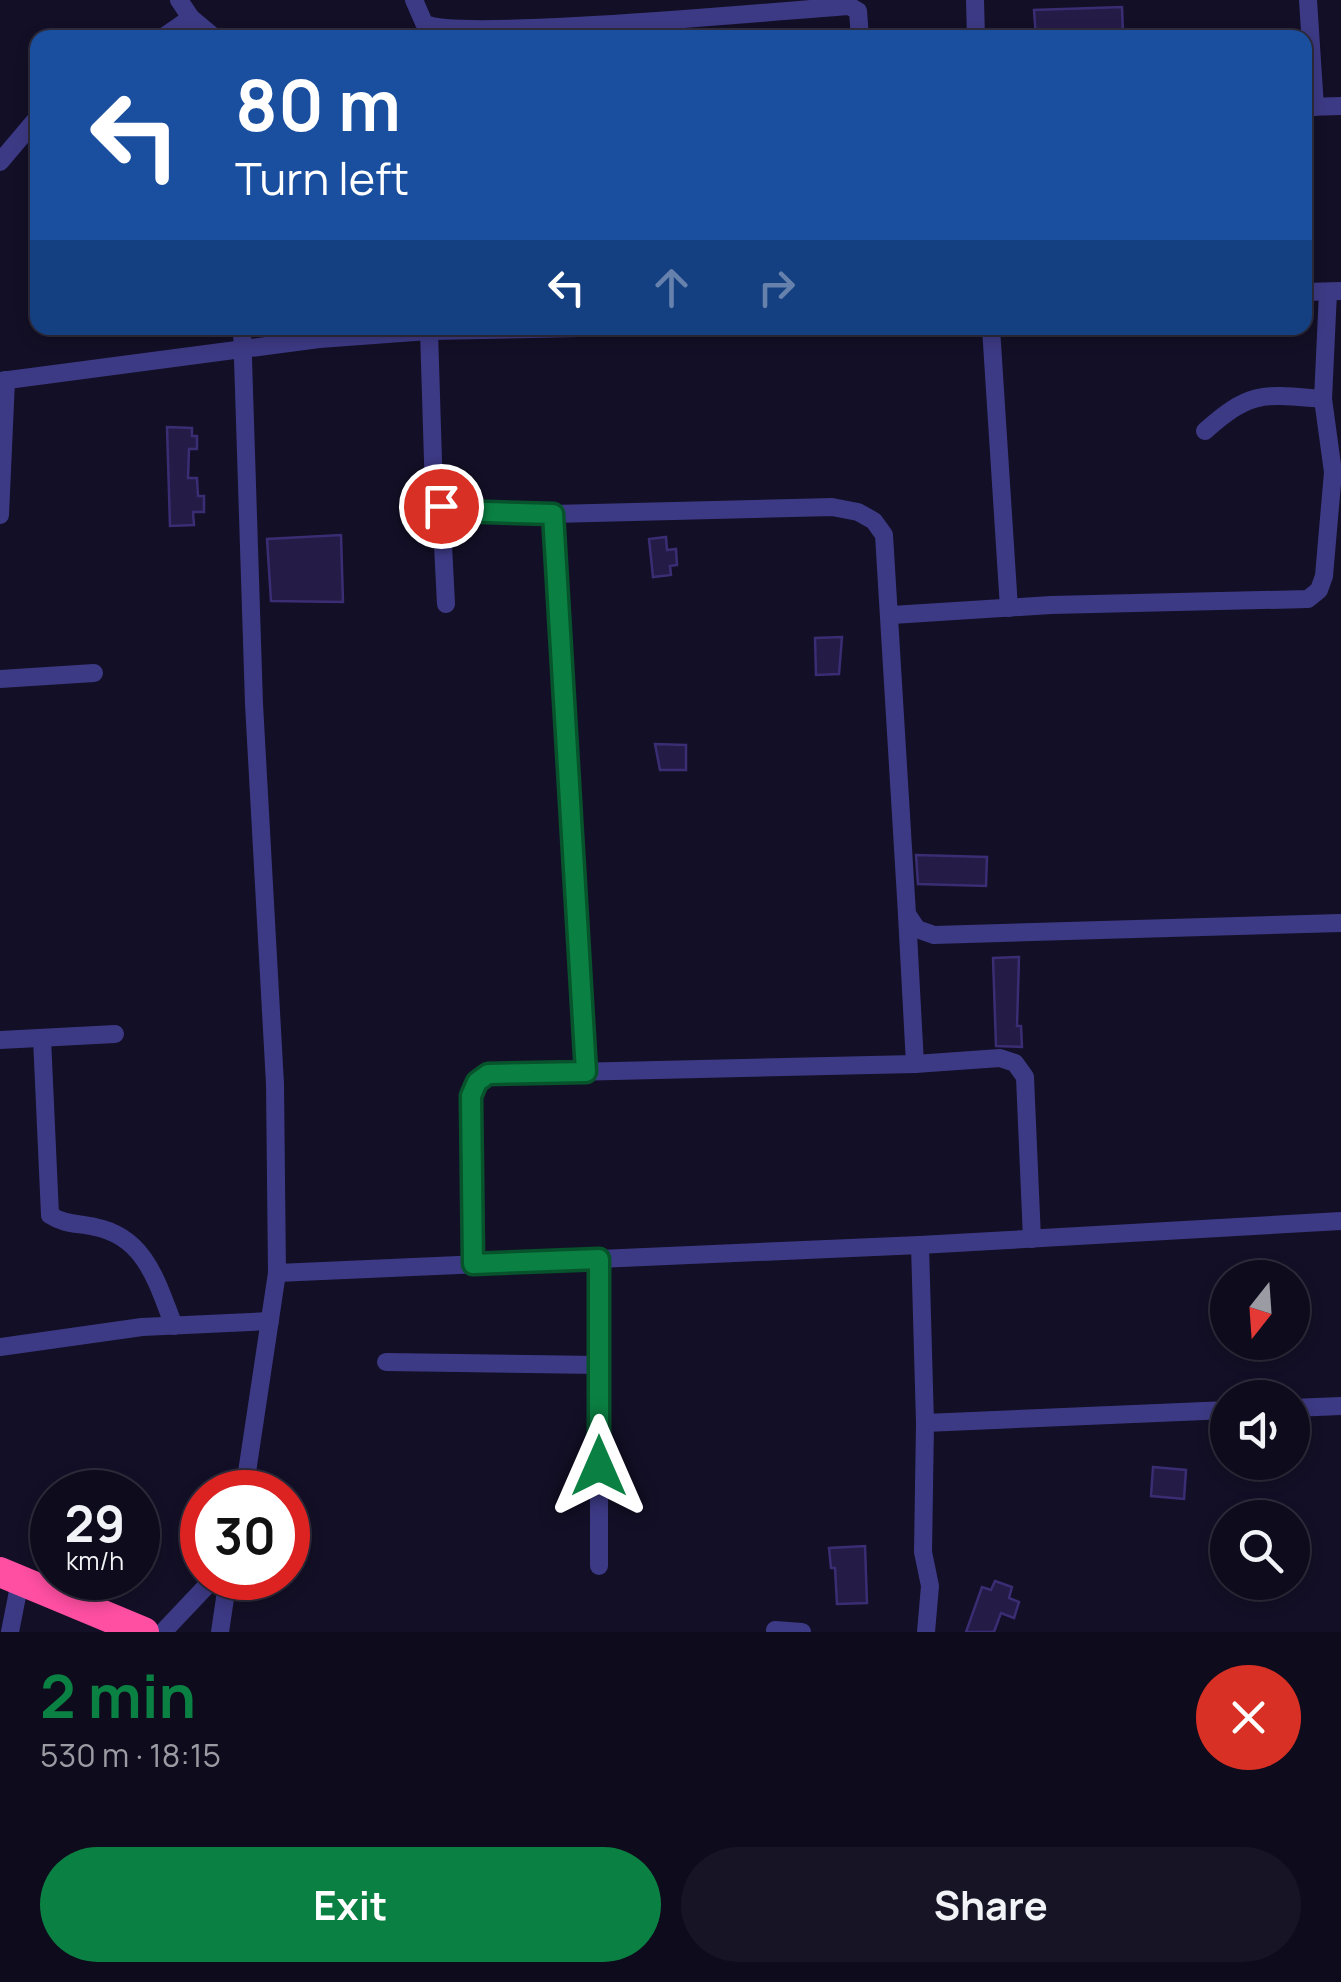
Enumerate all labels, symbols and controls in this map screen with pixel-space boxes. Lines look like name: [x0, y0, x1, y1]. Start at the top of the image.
text: 80 m: [235, 56, 401, 152]
icon: left: [70, 70, 200, 200]
text: Turn left: [235, 147, 409, 209]
icon: left: [539, 260, 594, 315]
icon: ahead: [644, 260, 699, 315]
icon: right: [749, 260, 804, 315]
pin: [399, 464, 484, 549]
icon: arrive: [414, 479, 469, 534]
north arrow: [1210, 1260, 1310, 1360]
map controls: [1210, 1260, 1310, 1600]
button: sound: [1210, 1380, 1310, 1480]
position arrow: [547, 1414, 651, 1518]
speed limit sign: 30: [180, 1470, 310, 1600]
text: 29: [65, 1489, 125, 1557]
button: search: [1210, 1500, 1310, 1600]
text: km/h: [66, 1543, 124, 1578]
text: 2 min: [40, 1654, 196, 1736]
button: close: [1196, 1665, 1301, 1770]
text: 530 m · 18:15: [40, 1733, 221, 1777]
button: Exit: [40, 1847, 661, 1962]
button: Share: [681, 1847, 1301, 1962]

